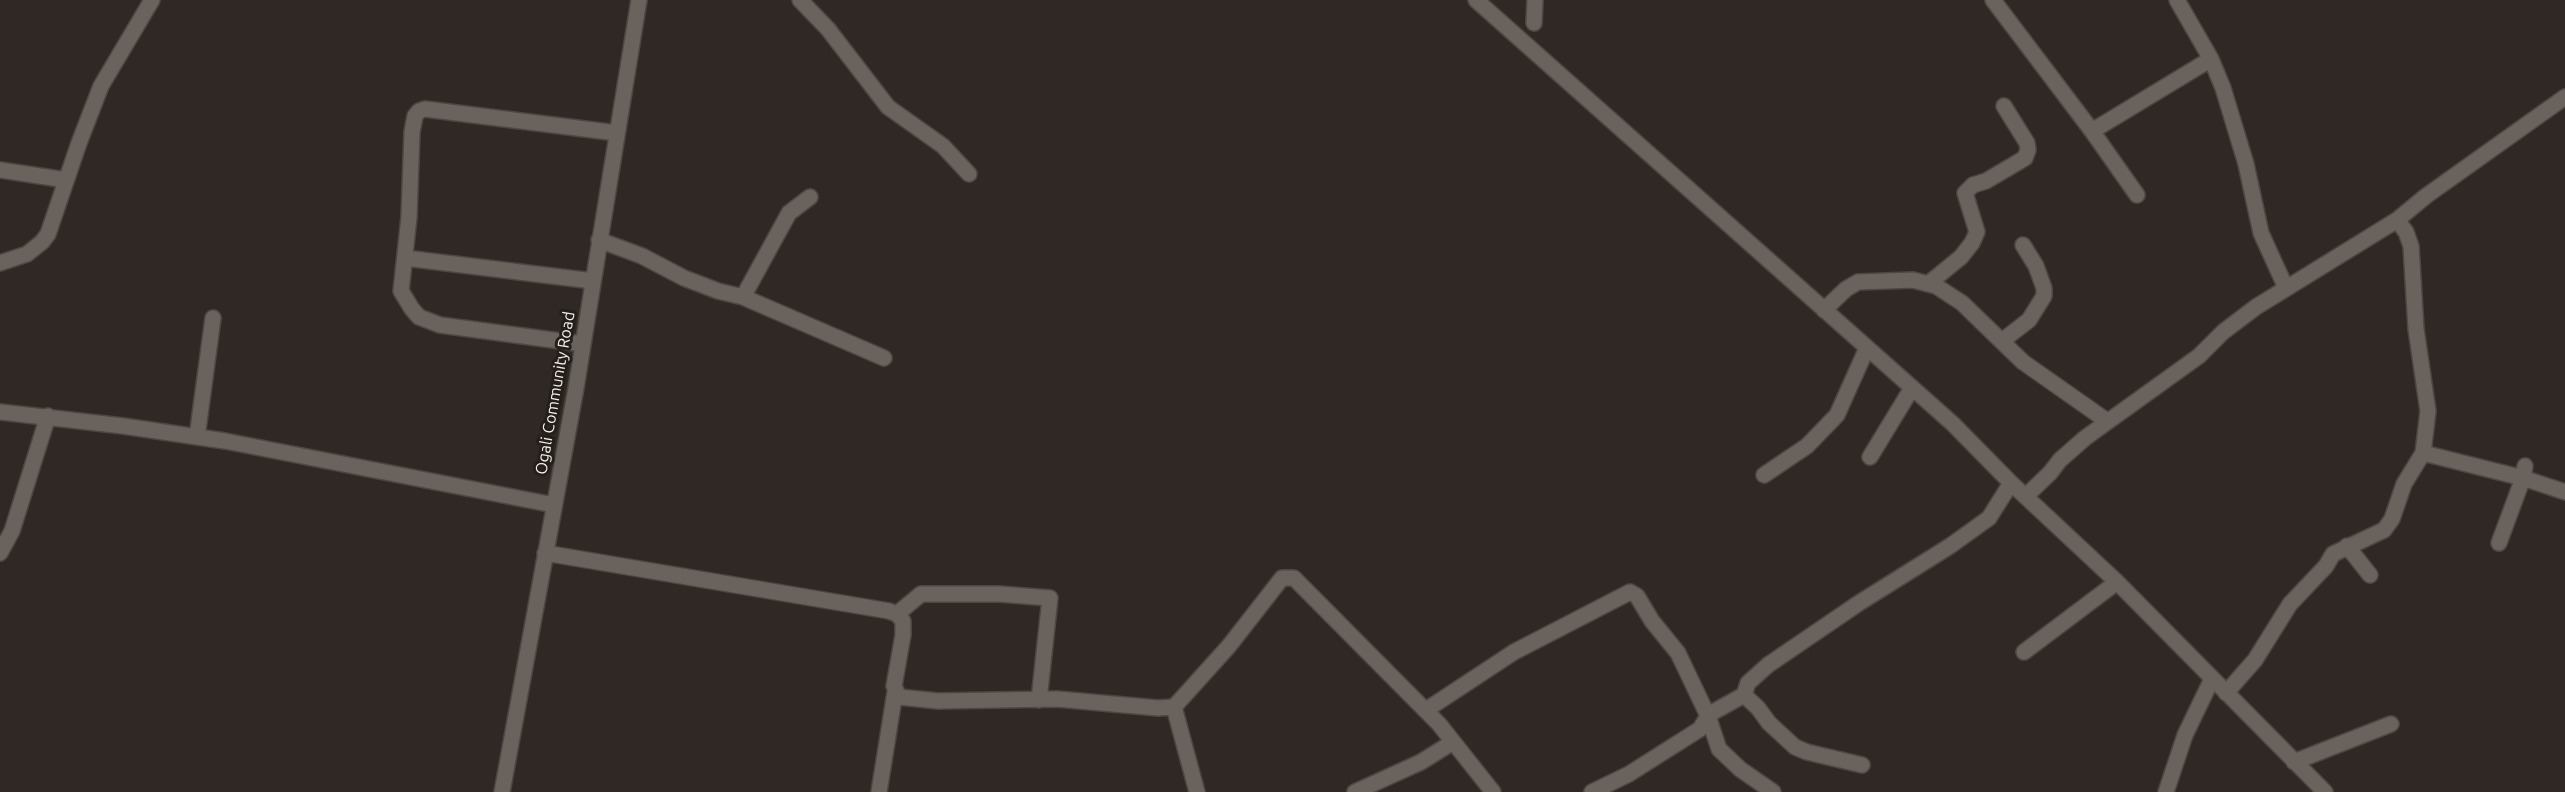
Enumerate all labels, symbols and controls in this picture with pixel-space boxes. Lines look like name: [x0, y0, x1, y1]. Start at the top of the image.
street label: Ogali Community Road: [531, 310, 579, 476]

